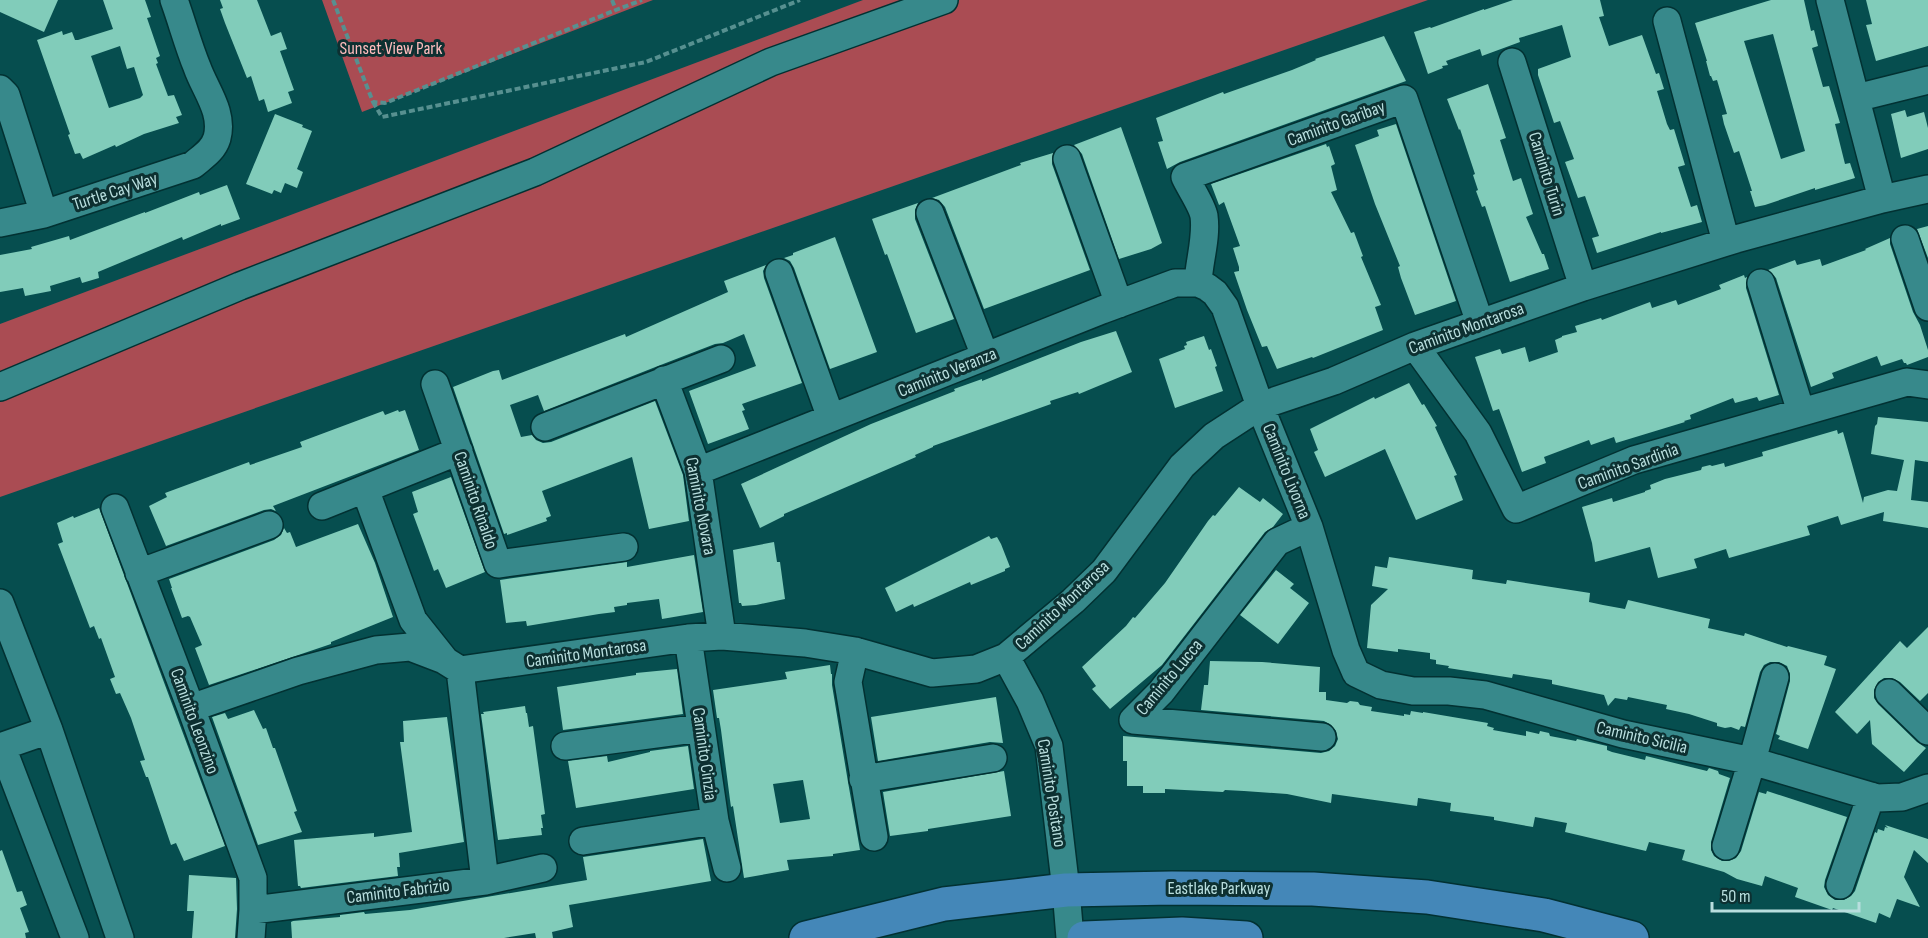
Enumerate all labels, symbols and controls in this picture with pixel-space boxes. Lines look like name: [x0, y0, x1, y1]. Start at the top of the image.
park label: Sunset View Park: [340, 38, 443, 59]
street label: Caminito Garibay: [1284, 96, 1388, 151]
street label: Caminito Turin: [1524, 130, 1569, 219]
street label: Turtle Cay Way: [70, 168, 160, 215]
street label: Caminito Montarosa: [1406, 298, 1527, 359]
street label: Caminito Veranza: [895, 343, 1000, 402]
street label: Caminito Livorna: [1258, 420, 1315, 522]
street label: Caminito Sardinia: [1575, 439, 1681, 494]
street label: Caminito Rinaldo: [449, 449, 502, 552]
street label: Caminito Novara: [681, 456, 720, 557]
street label: Caminito Montarosa: [1011, 556, 1114, 654]
street label: Caminito Montarosa: [525, 635, 647, 672]
street label: Caminito Lucca: [1132, 635, 1207, 719]
street label: Caminito Leonzino: [166, 666, 223, 777]
street label: Caminito Cinzia: [688, 706, 721, 802]
street label: Caminito Sicilia: [1594, 717, 1689, 758]
street label: Caminito Positano: [1033, 737, 1070, 849]
street label: Caminito Fabrizio: [345, 875, 451, 908]
scale bar: [1712, 875, 1859, 913]
street label: Eastlake Parkway: [1168, 878, 1271, 899]
text: 50 m: [1721, 886, 1751, 907]

